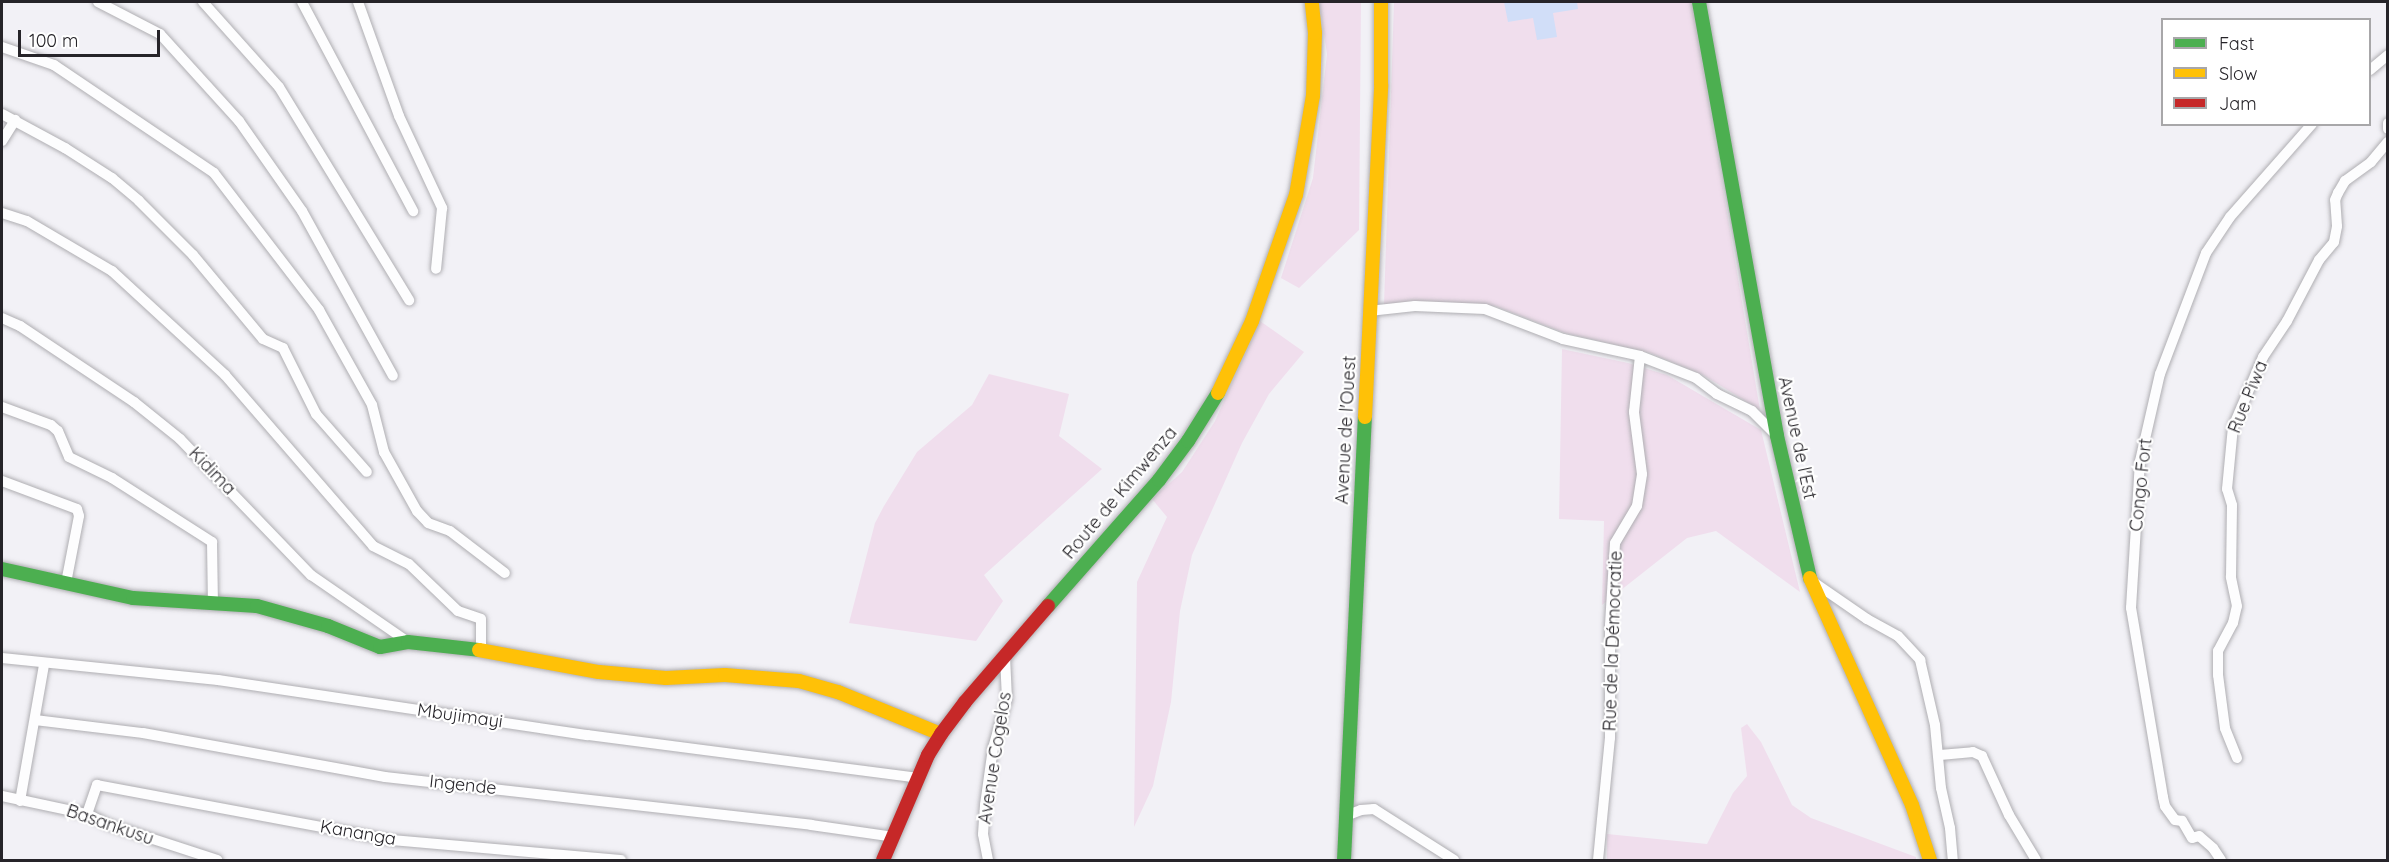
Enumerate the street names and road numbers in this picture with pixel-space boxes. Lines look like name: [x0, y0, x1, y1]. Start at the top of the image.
street label: Avenue de l'Ouest: [1331, 355, 1361, 505]
street label: Rue Piwa: [2224, 358, 2272, 436]
street label: Avenue de l'Est: [1773, 375, 1821, 501]
street label: Route de Kimwenza: [1058, 422, 1182, 564]
street label: Congo Fort: [2125, 437, 2157, 533]
street label: Kidima: [184, 443, 240, 499]
street label: Rue de la Démocratie: [1599, 550, 1627, 732]
street label: Avenue Cogelos: [974, 690, 1016, 826]
street label: Mbujimayi: [416, 699, 504, 733]
street label: Ingende: [428, 771, 498, 799]
street label: Basankusu: [63, 800, 157, 850]
street label: Kananga: [318, 816, 398, 850]

